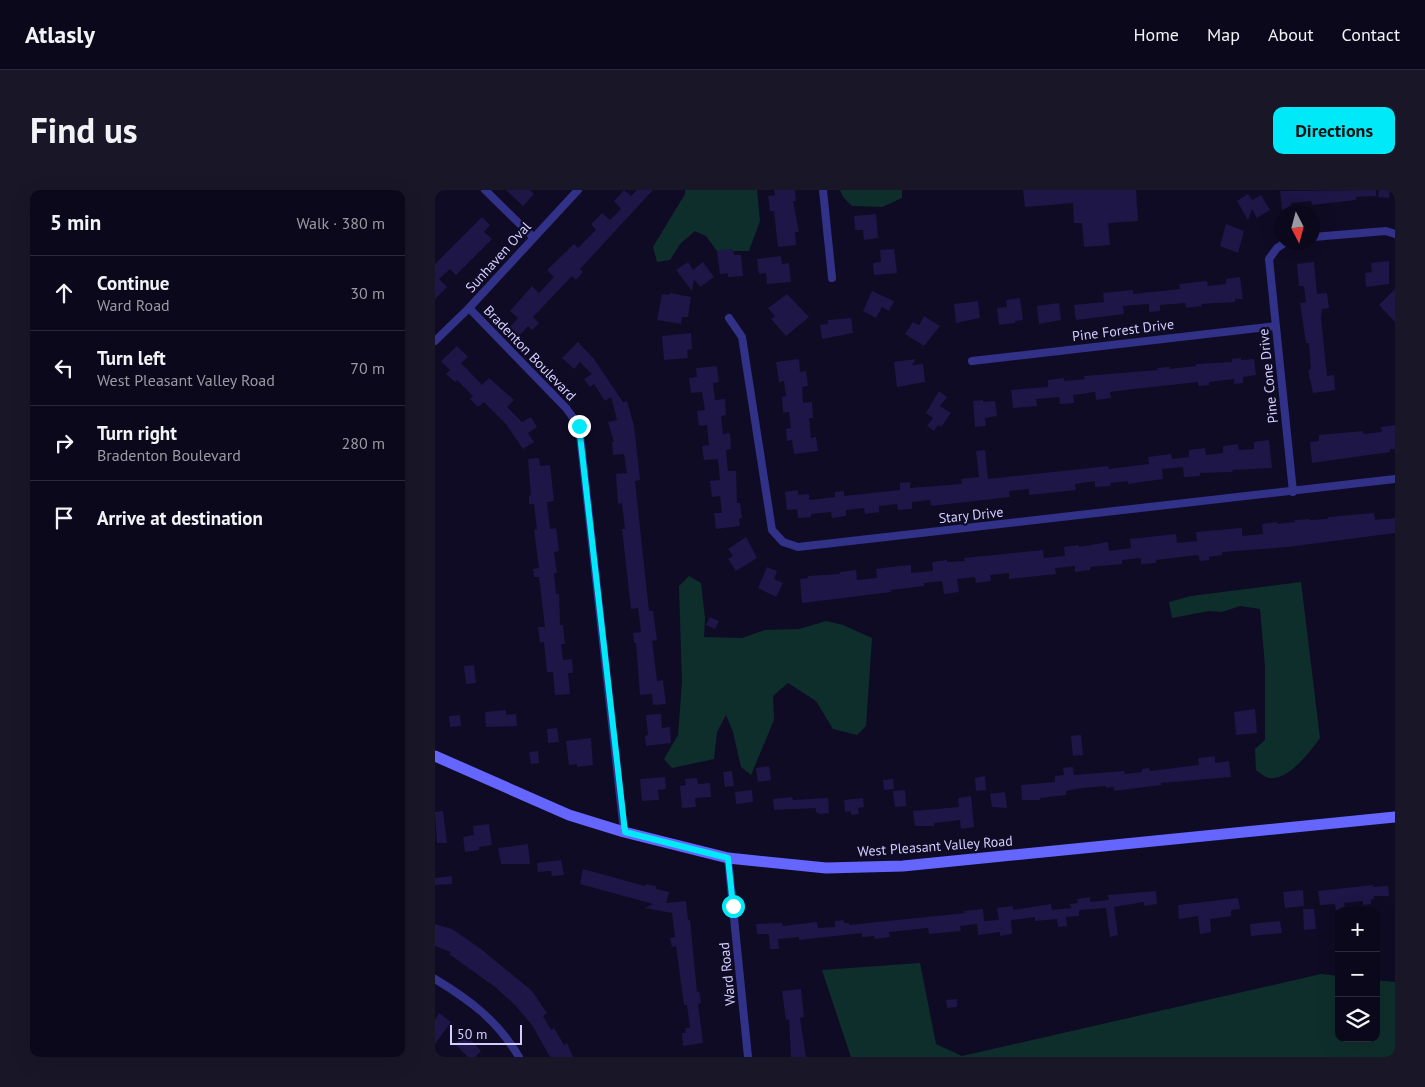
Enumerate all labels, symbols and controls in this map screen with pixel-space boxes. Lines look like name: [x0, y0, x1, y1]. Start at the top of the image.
text: Atlasly: [25, 19, 95, 50]
text: Home: [1133, 23, 1179, 46]
text: Map: [1207, 23, 1240, 46]
text: About: [1268, 23, 1314, 46]
text: Contact: [1342, 23, 1400, 46]
text: Find us: [30, 107, 138, 153]
button: Directions: [1273, 107, 1395, 154]
north arrow: [1275, 205, 1320, 250]
text: 5 min: [50, 209, 101, 236]
text: Walk · 380 m: [296, 213, 385, 233]
street label: Sunhaven Oval: [461, 218, 535, 296]
text: Continue: [97, 271, 169, 295]
icon: ahead: [50, 279, 78, 307]
text: 30 m: [350, 283, 385, 303]
text: Ward Road: [97, 295, 170, 315]
street label: Bradenton Boulevard: [480, 302, 580, 404]
street label: Pine Forest Drive: [1071, 315, 1175, 345]
street label: Pine Cone Drive: [1254, 328, 1282, 424]
text: Turn left: [97, 346, 166, 370]
icon: left: [50, 354, 78, 382]
text: 70 m: [350, 358, 385, 378]
text: West Pleasant Valley Road: [97, 370, 275, 390]
route end: [568, 415, 591, 438]
text: Turn right: [97, 421, 177, 445]
icon: right: [50, 429, 78, 457]
text: 280 m: [342, 433, 385, 453]
text: Bradenton Boulevard: [97, 445, 241, 465]
street label: Stary Drive: [938, 503, 1004, 527]
icon: arrive: [50, 504, 78, 532]
text: Arrive at destination: [97, 506, 263, 530]
street label: West Pleasant Valley Road: [857, 832, 1013, 860]
route start: [722, 895, 745, 918]
map controls: [1335, 907, 1380, 1042]
button: +: [1335, 907, 1380, 952]
street label: Ward Road: [715, 941, 739, 1007]
button: −: [1335, 952, 1380, 997]
button: layers: [1335, 997, 1380, 1042]
scale bar: [450, 1022, 523, 1045]
text: 50 m: [457, 1025, 487, 1043]

